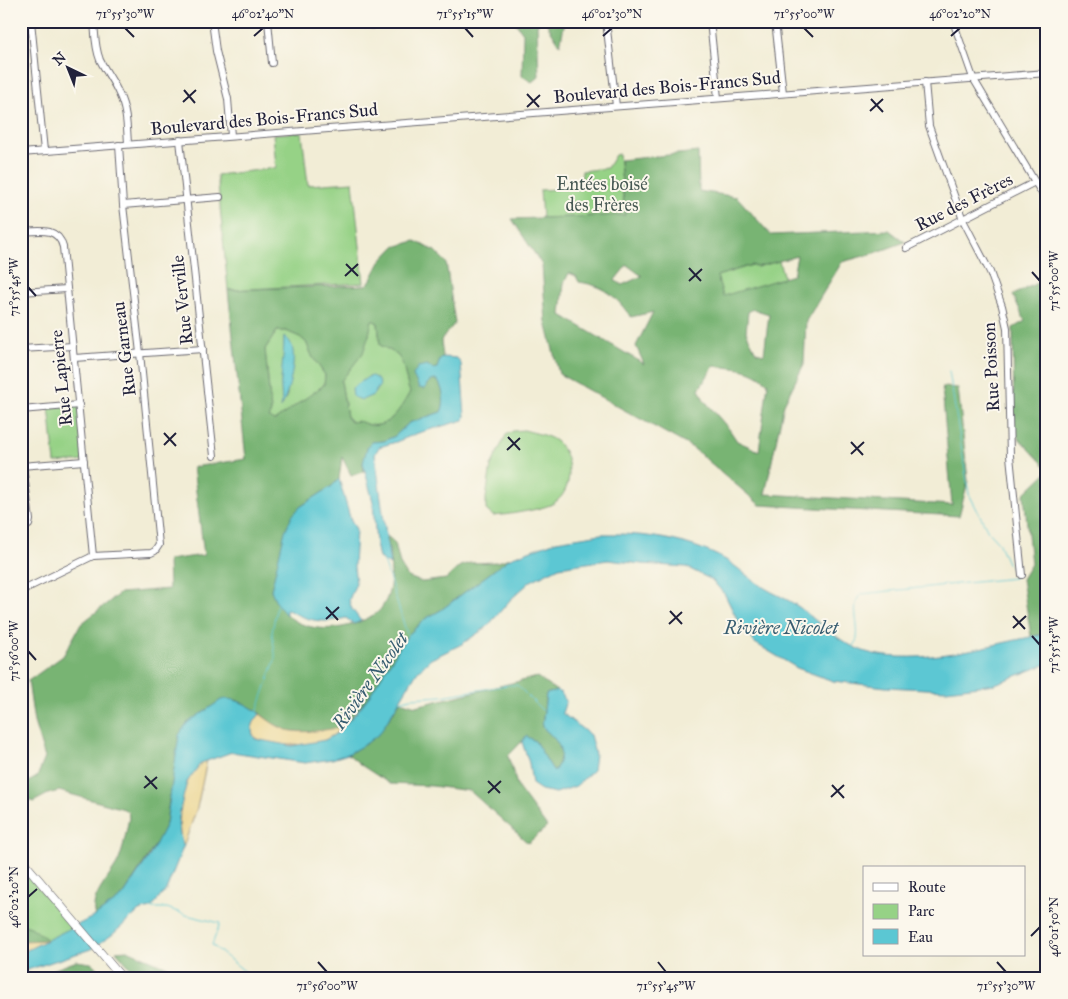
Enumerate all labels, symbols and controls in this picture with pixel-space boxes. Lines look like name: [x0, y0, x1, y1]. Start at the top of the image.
text: 71°55'30"W: [96, 7, 155, 21]
text: 46°02'40"N: [232, 7, 294, 21]
text: 71°55'15"W: [437, 7, 494, 21]
text: 46°02'30"N: [582, 7, 642, 21]
text: 71°55'00"W: [774, 7, 835, 21]
text: 46°02'20"N: [929, 7, 991, 21]
north arrow: [42, 42, 92, 92]
text: N: [49, 49, 70, 69]
street label: Boulevard des Bois-Francs Sud: [552, 66, 782, 108]
street label: Boulevard des Bois-Francs Sud: [149, 98, 379, 140]
street label: Rue des Frères: [912, 168, 1016, 236]
park label: Entées boisé des Frères: [556, 173, 648, 216]
text: 71°55'00"W: [1047, 250, 1061, 311]
street label: Rue Verville: [166, 254, 198, 346]
text: 71°55'45"W: [7, 257, 21, 316]
street label: Rue Garneau: [107, 300, 141, 398]
street label: Rue Poisson: [978, 321, 1004, 412]
street label: Rue Lapierre: [45, 329, 77, 427]
water label: Rivière Nicolet: [723, 616, 839, 639]
text: 71°55'15"W: [1047, 616, 1061, 673]
text: 71°56'00"W: [7, 620, 21, 682]
water label: Rivière Nicolet: [327, 627, 414, 735]
text: 46°02'20"N: [7, 866, 21, 928]
legend: [863, 866, 1026, 956]
text: Route: [908, 878, 946, 896]
text: 46°01'50"N: [1047, 897, 1061, 957]
text: Parc: [908, 902, 935, 920]
text: Eau: [908, 928, 933, 946]
text: 71°56'00"W: [296, 979, 358, 993]
text: 71°55'45"W: [637, 979, 696, 993]
text: 71°55'30"W: [977, 979, 1036, 993]

